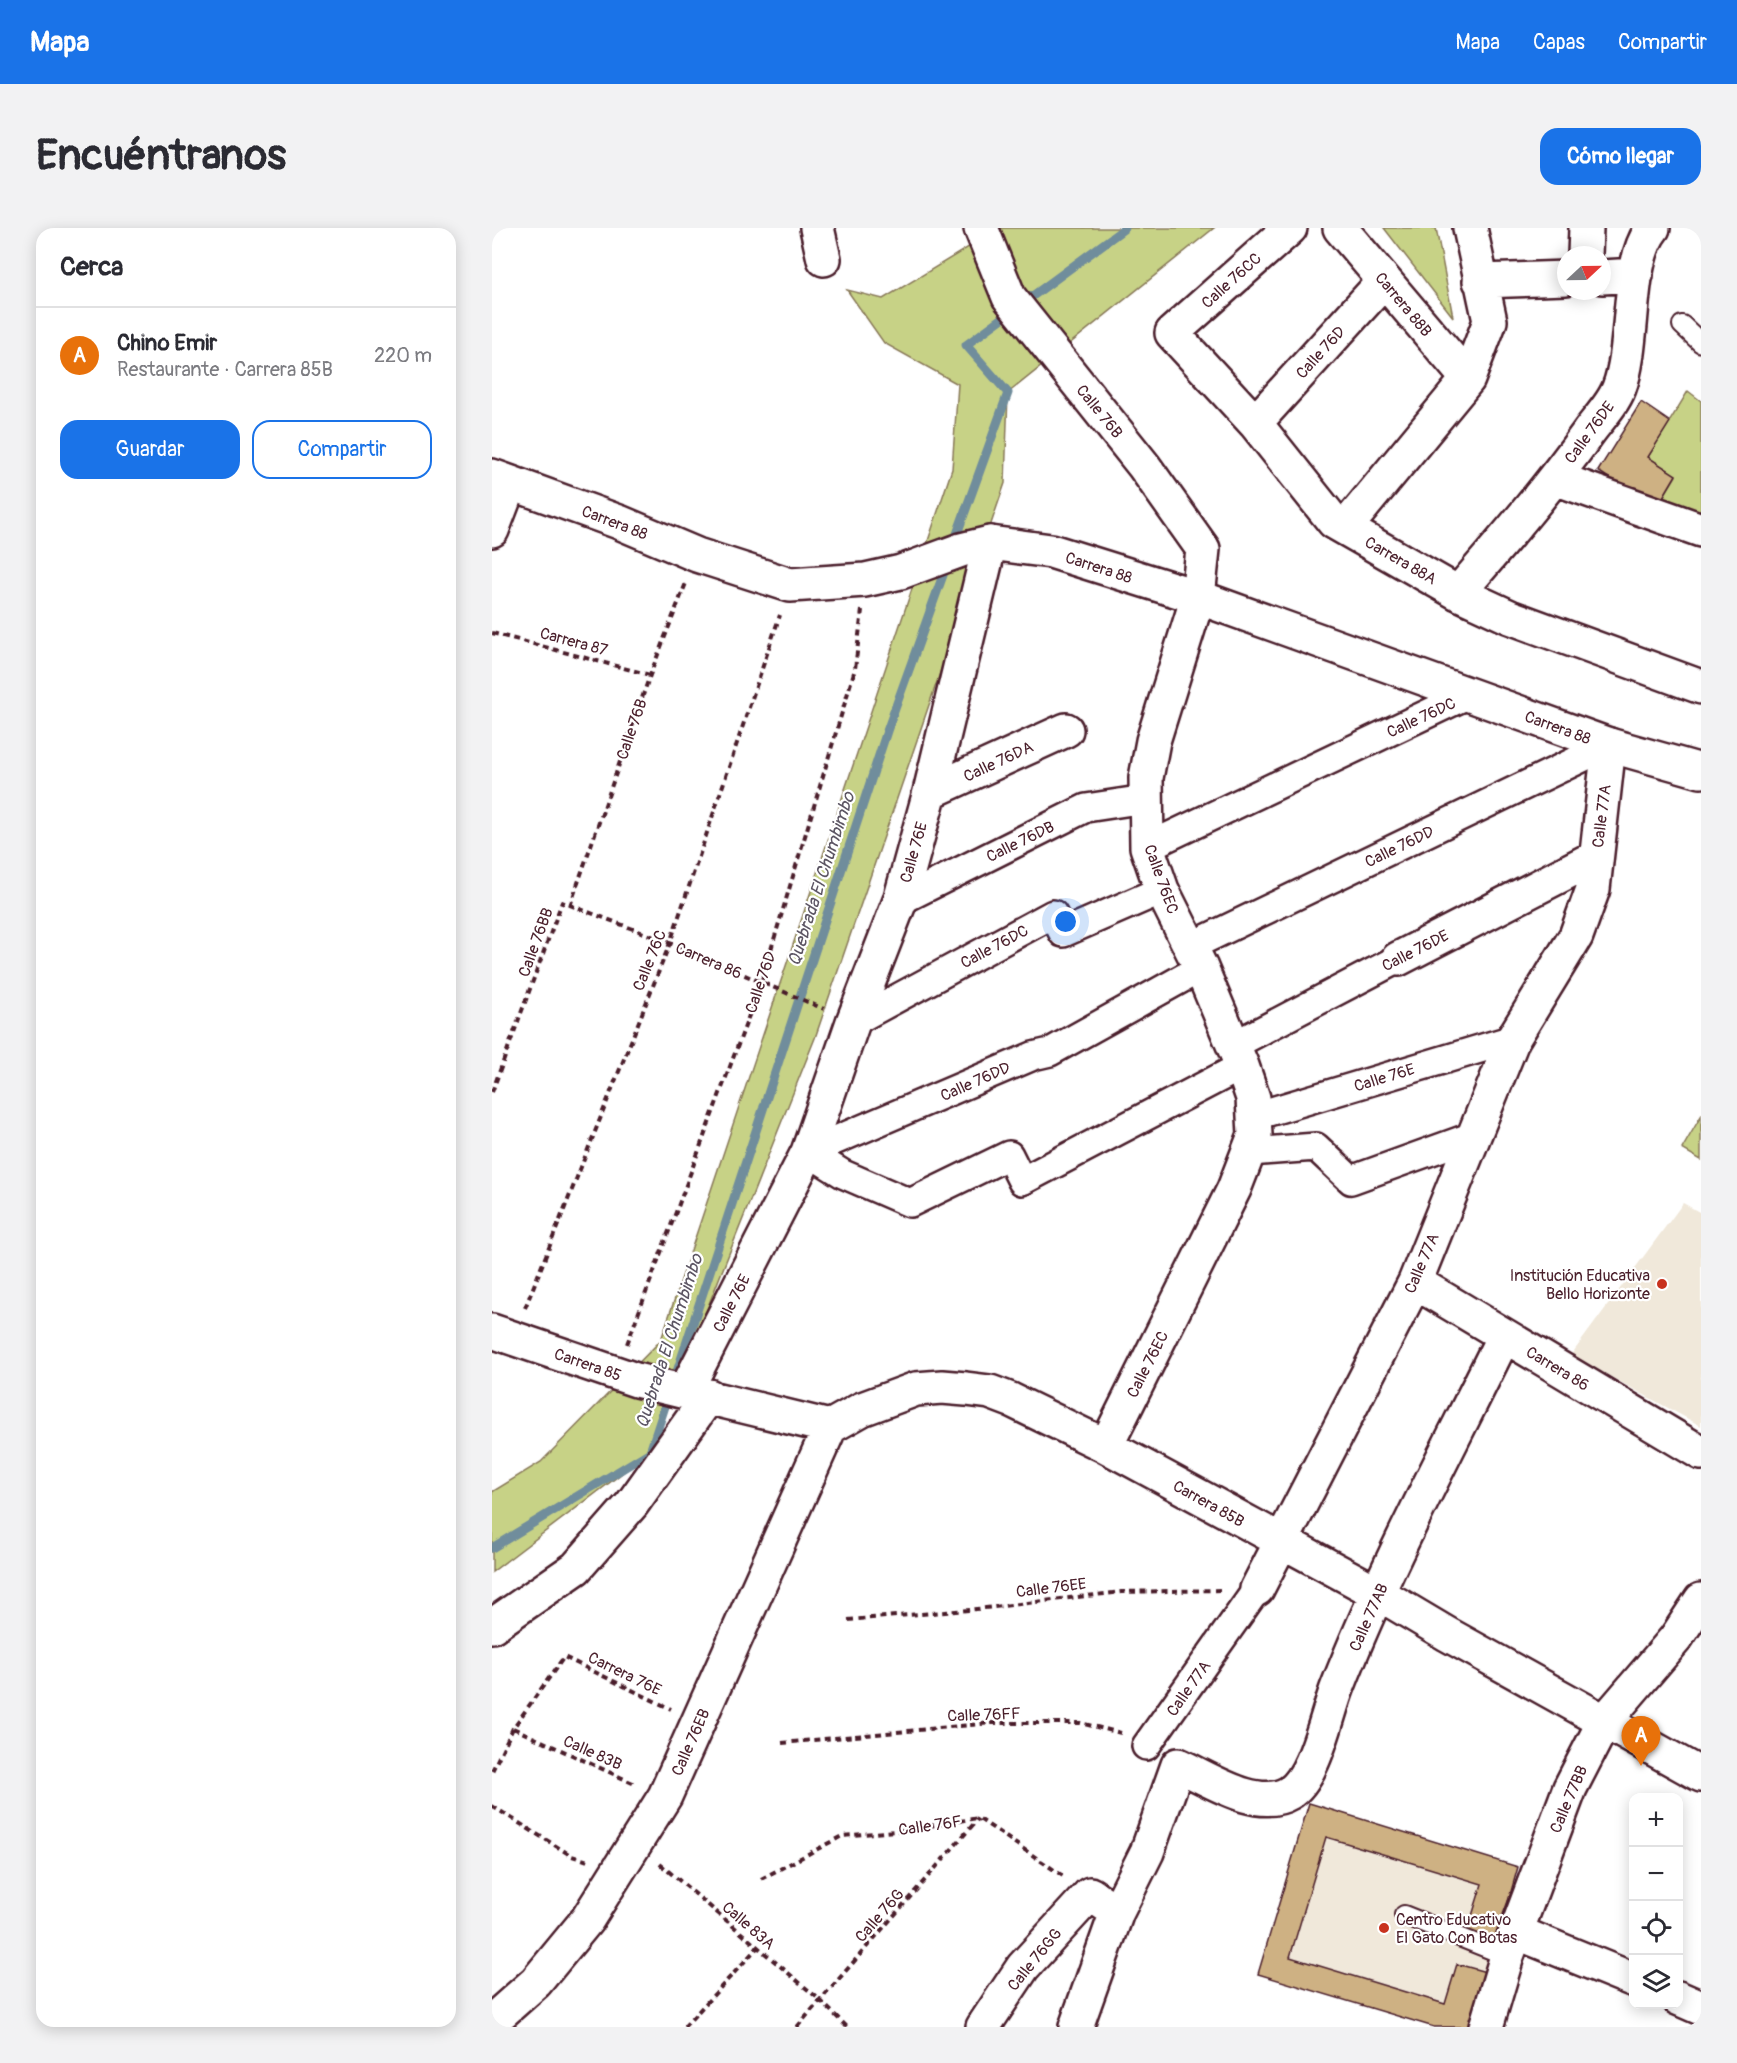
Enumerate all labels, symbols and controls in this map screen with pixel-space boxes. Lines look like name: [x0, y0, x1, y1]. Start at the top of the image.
text: Mapa: [30, 25, 89, 60]
text: Mapa: [1456, 29, 1500, 56]
text: Capas: [1533, 29, 1585, 56]
text: Compartir: [1618, 29, 1707, 56]
button: Cómo llegar: [1540, 128, 1701, 185]
text: Encuéntranos: [36, 130, 286, 182]
north arrow: [1557, 246, 1611, 300]
street label: Calle 76CC: [1198, 249, 1266, 313]
text: Cerca: [60, 251, 123, 283]
street label: Carrera 88B: [1370, 268, 1436, 341]
street label: Calle 76D: [1292, 322, 1350, 383]
text: Chino Emir: [117, 329, 217, 357]
text: A: [73, 343, 86, 368]
text: 220 m: [374, 343, 432, 368]
text: Restaurante · Carrera 85B: [117, 357, 333, 382]
street label: Calle 76B: [1072, 381, 1127, 442]
street label: Calle 76DE: [1560, 397, 1619, 468]
button: Guardar: [60, 420, 240, 479]
button: Compartir: [252, 420, 432, 479]
street label: Carrera 88: [579, 501, 650, 545]
street label: Carrera 88A: [1361, 532, 1440, 589]
street label: Carrera 88: [1063, 548, 1135, 588]
street label: Carrera 87: [538, 623, 610, 661]
street label: Calle 76DC: [1384, 693, 1459, 743]
street label: Calle 76B: [612, 696, 652, 762]
street label: Carrera 88: [1522, 707, 1594, 749]
street label: Calle 76DA: [960, 737, 1036, 787]
street label: Calle 77A: [1588, 783, 1616, 849]
water label: Quebrada El Chumbimbo: [783, 788, 861, 969]
street label: Calle 76DB: [983, 817, 1058, 867]
street label: Calle 76E: [896, 820, 932, 885]
street label: Calle 76DD: [1362, 822, 1437, 872]
street label: Calle 76EC: [1139, 842, 1183, 917]
street label: Calle 76BB: [514, 905, 558, 980]
your location: [1051, 907, 1080, 936]
street label: Calle 76DC: [957, 921, 1032, 973]
street label: Calle 76DE: [1379, 926, 1452, 976]
street label: Calle 76C: [629, 927, 671, 994]
street label: Carrera 86: [672, 938, 745, 984]
street label: Calle 76D: [741, 949, 781, 1016]
street label: Calle 76DD: [937, 1058, 1013, 1106]
street label: Calle 76E: [1352, 1059, 1417, 1097]
street label: Calle 77A: [1400, 1230, 1444, 1297]
water label: Quebrada El Chumbimbo: [631, 1250, 709, 1431]
place label: Institución Educativa Bello Horizonte: [1510, 1266, 1650, 1304]
street label: Calle 76E: [709, 1271, 755, 1336]
marker: Institución Educativa Bello Horizonte: [1655, 1277, 1669, 1291]
street label: Calle 76EC: [1123, 1328, 1173, 1401]
street label: Carrera 86: [1522, 1342, 1593, 1396]
street label: Carrera 85: [551, 1344, 624, 1386]
street label: Carrera 85B: [1169, 1476, 1248, 1532]
street label: Calle 76EE: [1015, 1574, 1087, 1602]
street label: Calle 77AB: [1345, 1580, 1393, 1654]
street label: Carrera 76E: [585, 1648, 664, 1700]
street label: Calle 77A: [1162, 1657, 1215, 1720]
street label: Calle 76FF: [947, 1704, 1021, 1726]
street label: Calle 76EB: [667, 1706, 715, 1779]
pin: A: [1622, 1716, 1660, 1766]
street label: Calle 83B: [560, 1731, 625, 1775]
street label: Calle 77BB: [1546, 1763, 1592, 1836]
map controls: [1629, 1793, 1683, 2009]
button: +: [1629, 1793, 1683, 1847]
street label: Calle 76F: [897, 1812, 963, 1840]
button: −: [1629, 1847, 1683, 1901]
street label: Calle 76G: [851, 1885, 909, 1947]
street label: Calle 83A: [718, 1897, 779, 1954]
button: locate: [1629, 1901, 1683, 1955]
place label: Centro Educativo El Gato Con Botas: [1396, 1910, 1517, 1948]
marker: Centro Educativo El Gato Con Botas: [1377, 1921, 1391, 1935]
street label: Calle 76GG: [1003, 1924, 1066, 1995]
button: layers: [1629, 1955, 1683, 2009]

